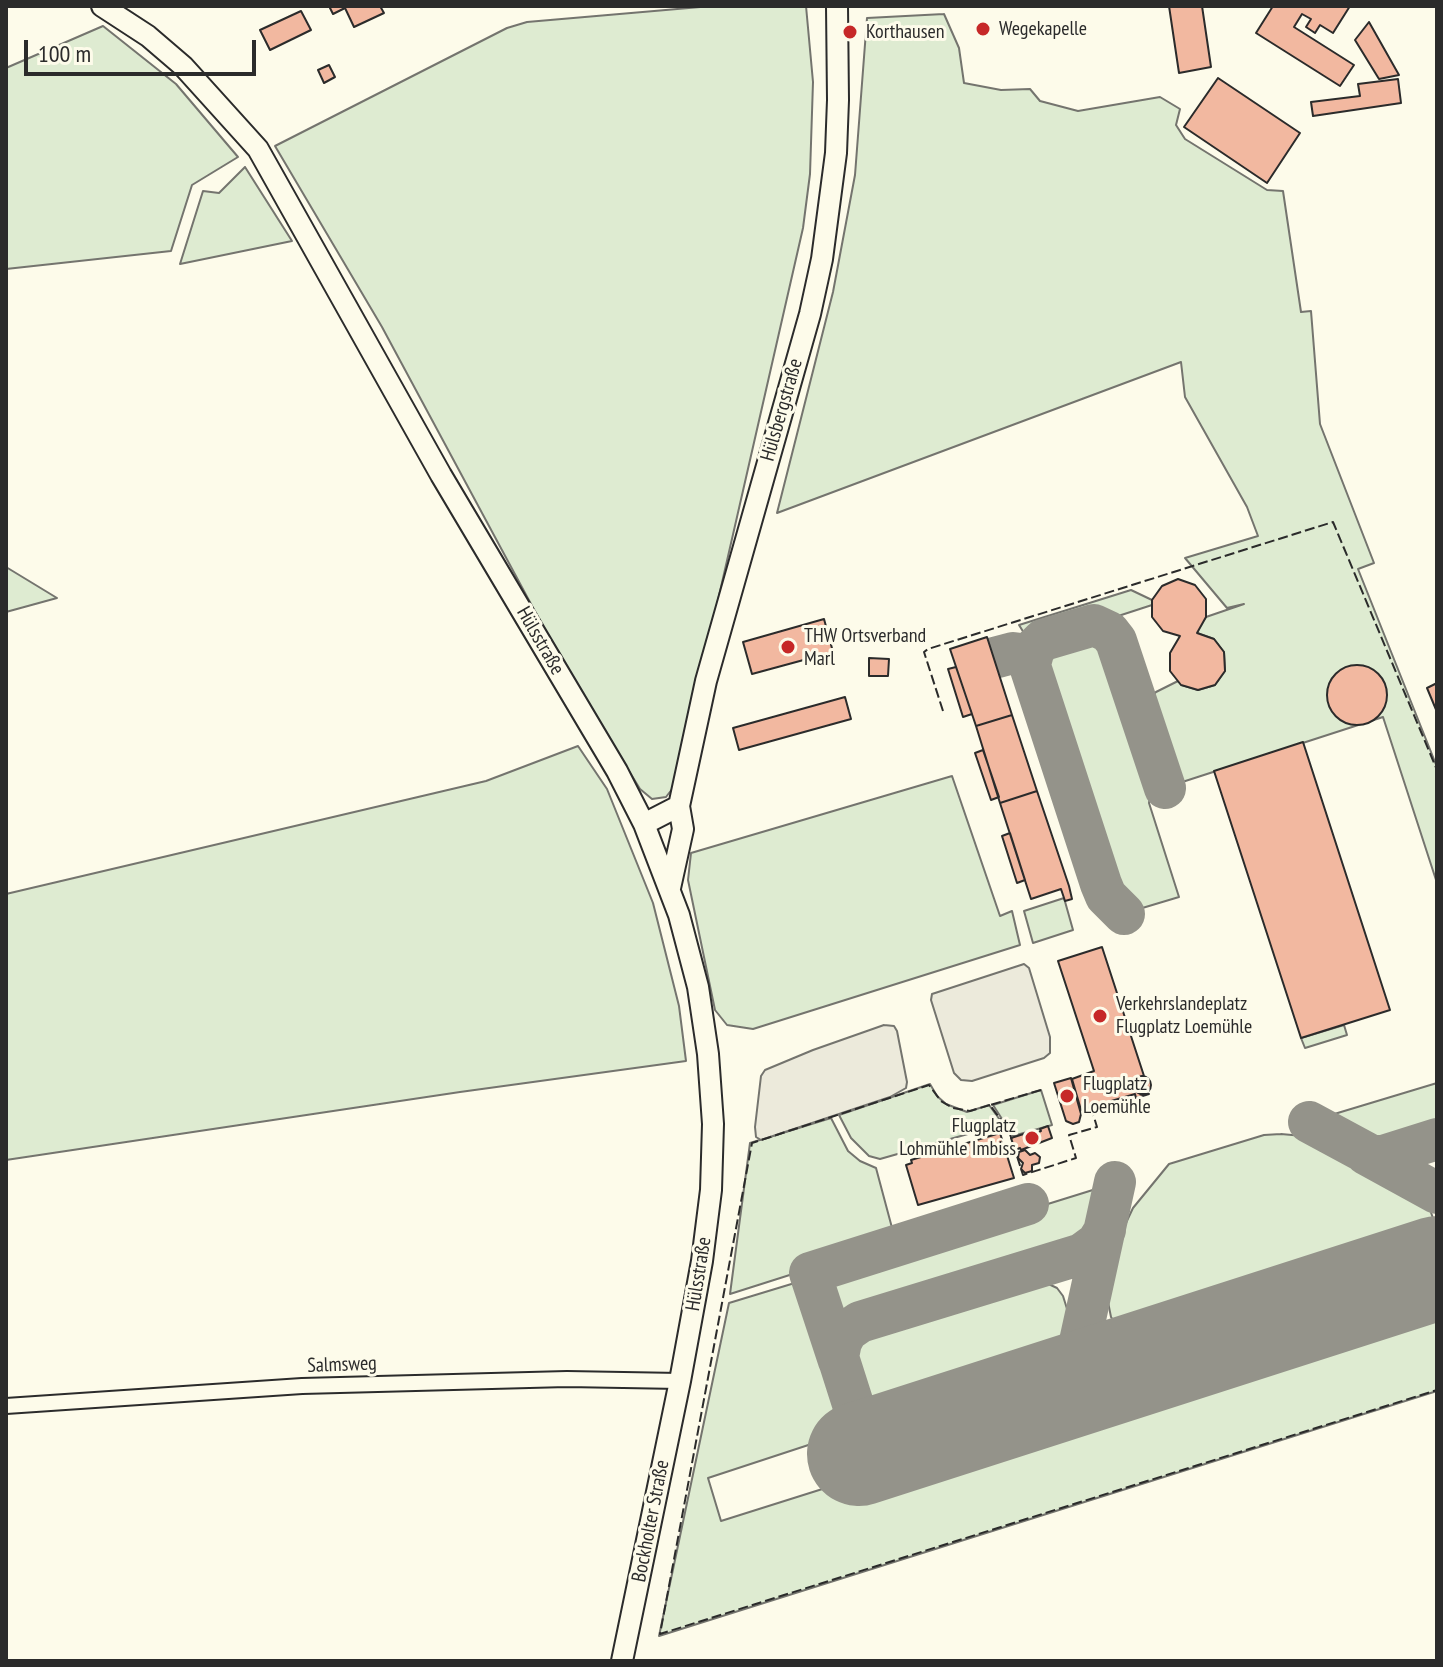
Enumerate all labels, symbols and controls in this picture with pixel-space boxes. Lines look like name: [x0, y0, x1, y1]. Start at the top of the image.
place label: Wegekapelle: [999, 17, 1087, 41]
place label: Korthausen: [866, 20, 944, 44]
marker: Wegekapelle: [974, 20, 992, 38]
marker: Korthausen: [841, 23, 859, 41]
scale bar: [28, 24, 260, 74]
text: 100 m: [38, 38, 91, 69]
street label: Hülsbergstraße: [756, 356, 808, 464]
street label: Hülsstraße: [511, 603, 569, 679]
place label: THW Ortsverband Marl: [804, 624, 926, 671]
marker: THW Ortsverband Marl: [779, 638, 797, 656]
place label: Verkehrslandeplatz Flugplatz Loemühle: [1116, 992, 1252, 1039]
marker: Verkehrslandeplatz Flugplatz Loemühle: [1091, 1007, 1109, 1025]
place label: Flugplatz Loemühle: [1083, 1072, 1151, 1119]
marker: Flugplatz Loemühle: [1058, 1087, 1076, 1105]
place label: Flugplatz Lohmühle Imbiss: [899, 1114, 1016, 1161]
marker: Flugplatz Lohmühle Imbiss: [1023, 1129, 1041, 1147]
street label: Hülsstraße: [681, 1235, 717, 1313]
street label: Salmsweg: [307, 1352, 377, 1378]
street label: Bockholter Straße: [627, 1458, 675, 1584]

